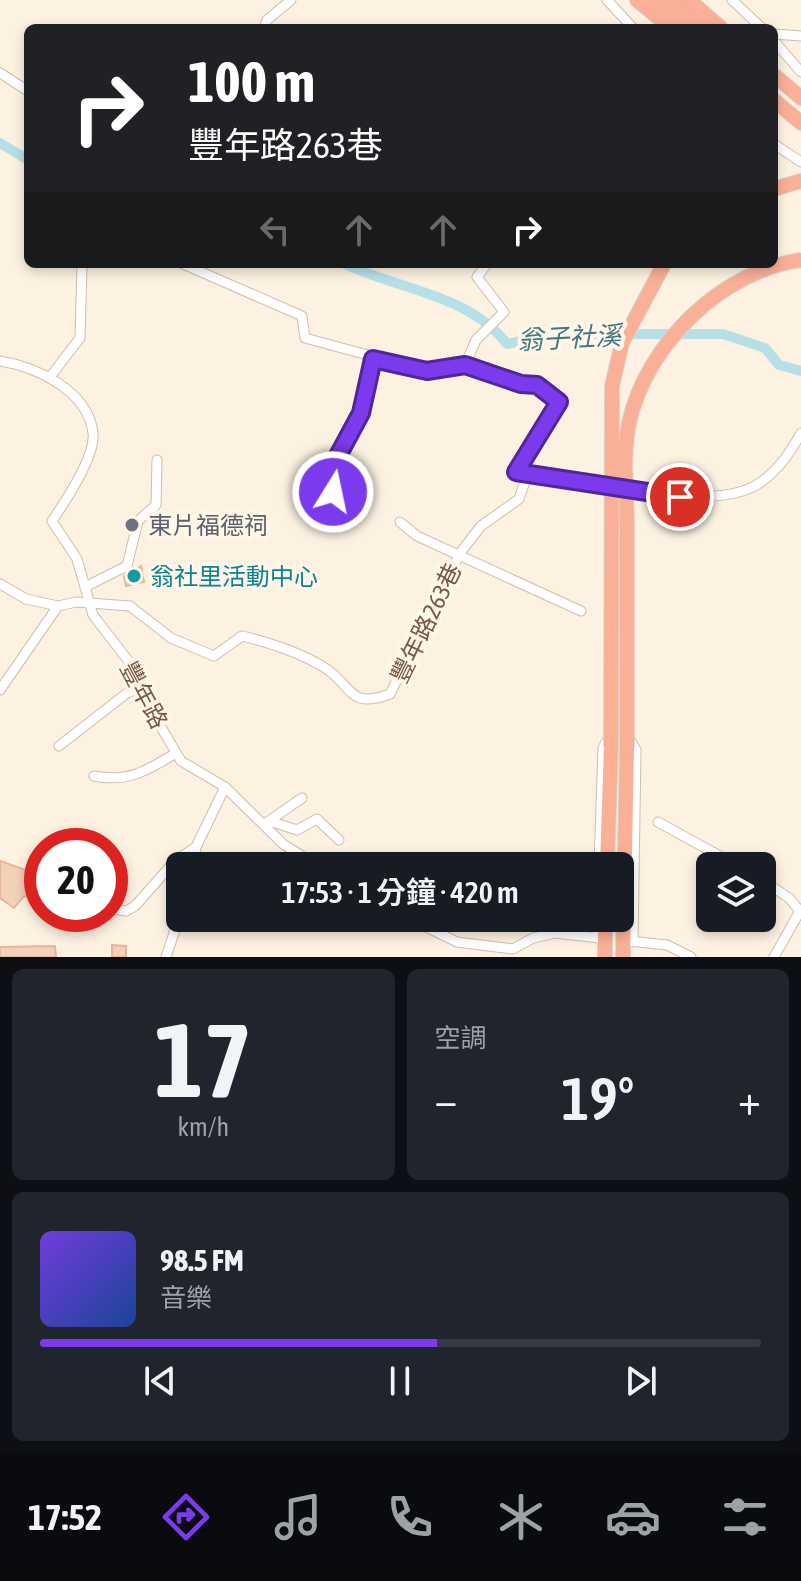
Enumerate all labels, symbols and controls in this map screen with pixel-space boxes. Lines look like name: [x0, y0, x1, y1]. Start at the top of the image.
text: 100 m: [188, 50, 315, 114]
icon: right: [56, 56, 160, 160]
text: 豐年路263巷: [188, 124, 383, 166]
icon: left: [253, 208, 297, 252]
icon: ahead: [337, 208, 381, 252]
icon: ahead: [421, 208, 465, 252]
icon: right: [505, 208, 549, 252]
water label: 翁子社溪: [516, 320, 626, 356]
position arrow: [291, 450, 375, 534]
pin: [646, 463, 714, 531]
icon: arrive: [658, 475, 702, 519]
place label: 東片福德祠: [148, 512, 268, 539]
marker: 東片福德祠: [123, 516, 141, 534]
street label: 豐年路263巷: [385, 559, 467, 687]
place label: 翁社里活動中心: [150, 563, 318, 590]
marker: 翁社里活動中心: [125, 567, 143, 585]
street label: 豐年路: [115, 657, 173, 733]
speed limit sign: 20: [24, 828, 128, 932]
map controls: [696, 852, 776, 932]
button: layers: [696, 852, 776, 932]
text: 17:53 · 1 分鐘 · 420 m: [281, 875, 519, 909]
text: 17: [154, 1000, 252, 1119]
text: 空調: [435, 1023, 487, 1053]
text: 19°: [561, 1064, 634, 1133]
text: −: [435, 1074, 457, 1124]
text: +: [738, 1074, 761, 1124]
text: km/h: [177, 1112, 229, 1142]
text: 98.5 FM: [160, 1243, 244, 1277]
text: 音樂: [160, 1283, 212, 1313]
icon: previous: [138, 1359, 182, 1403]
icon: pause: [378, 1359, 422, 1403]
icon: next: [619, 1359, 663, 1403]
icon: directions: [158, 1489, 214, 1545]
icon: music: [270, 1489, 326, 1545]
icon: phone: [382, 1489, 438, 1545]
icon: climate: [493, 1489, 549, 1545]
icon: car: [605, 1489, 661, 1545]
icon: filters: [717, 1489, 773, 1545]
text: 17:52: [28, 1496, 102, 1538]

